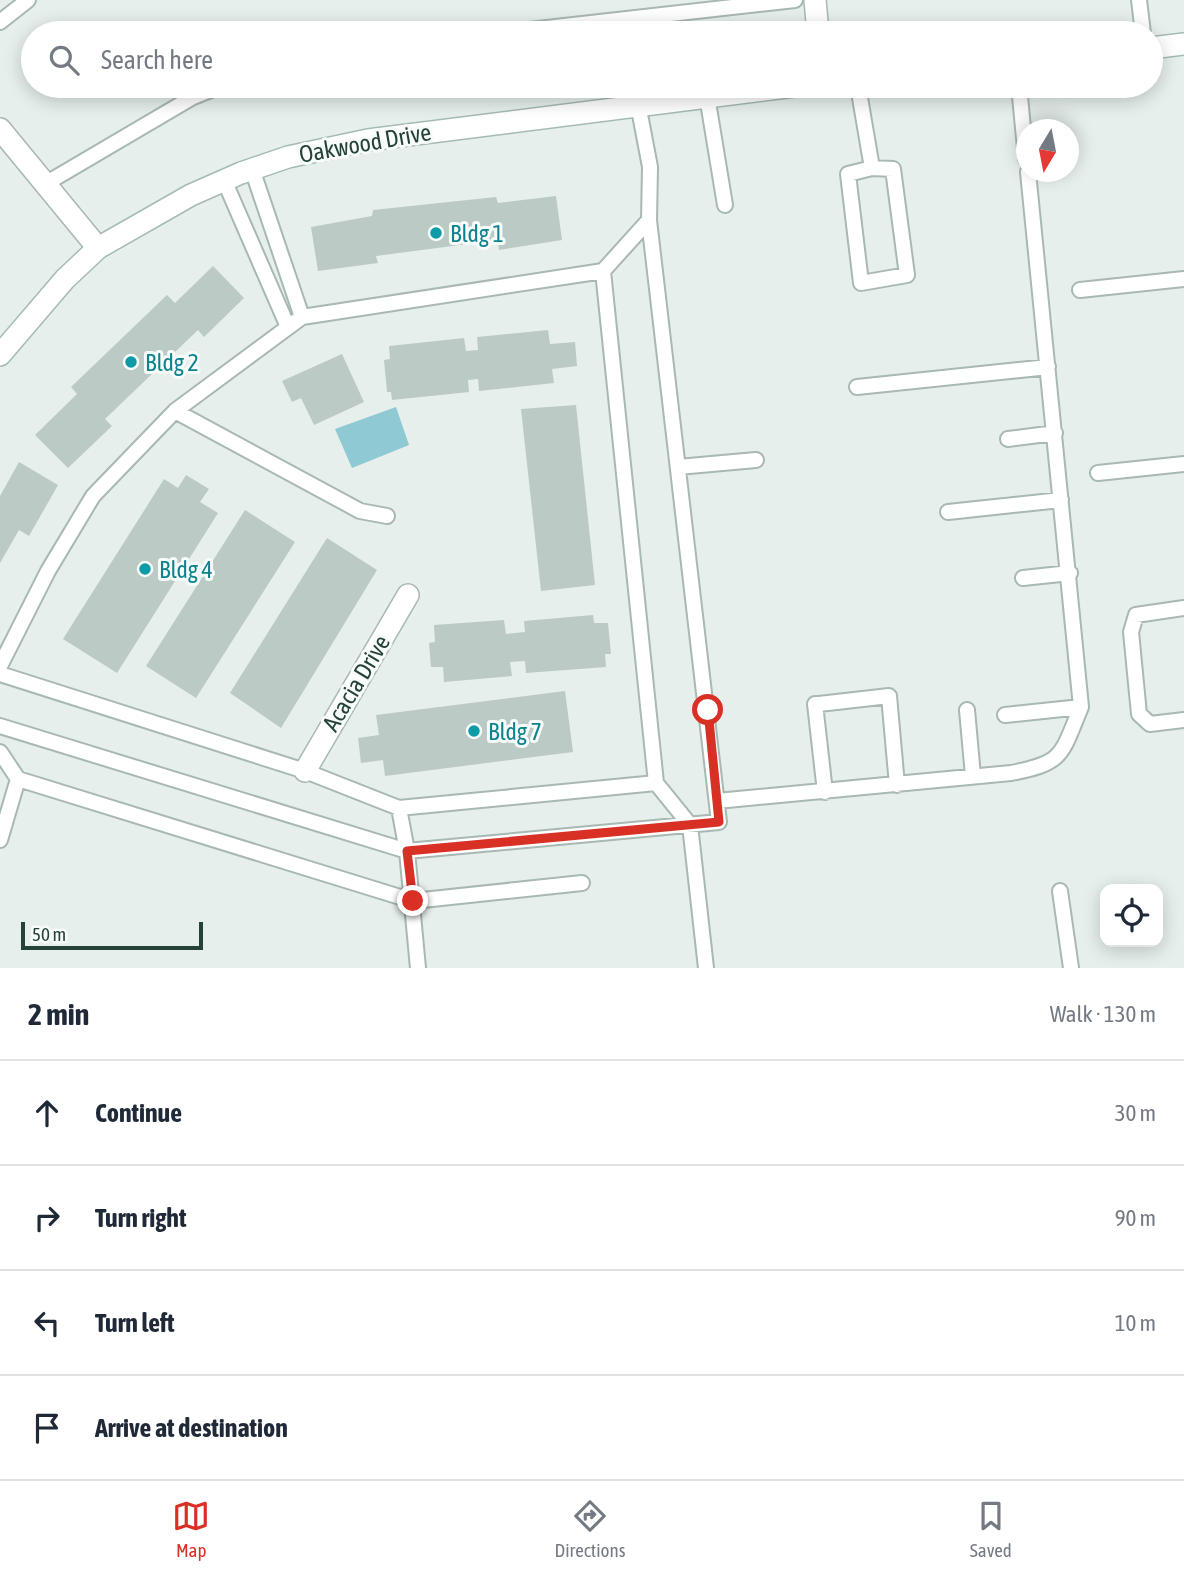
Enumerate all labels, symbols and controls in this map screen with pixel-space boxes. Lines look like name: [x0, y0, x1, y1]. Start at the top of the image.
search box: [21, 21, 1163, 98]
icon: search: [45, 41, 83, 79]
text: Search here: [101, 45, 213, 75]
street label: Oakwood Drive: [297, 118, 433, 168]
north arrow: [1016, 119, 1079, 182]
place label: Bldg 1: [450, 220, 504, 247]
marker: Bldg 1: [428, 225, 444, 241]
place label: Bldg 2: [145, 349, 199, 376]
marker: Bldg 2: [123, 354, 139, 370]
place label: Bldg 4: [159, 556, 213, 583]
marker: Bldg 4: [137, 561, 153, 577]
street label: Acacia Drive: [317, 630, 395, 736]
route start: [692, 694, 723, 725]
place label: Bldg 7: [488, 718, 542, 745]
marker: Bldg 7: [466, 723, 482, 739]
map controls: [1100, 884, 1163, 947]
button: locate: [1100, 884, 1163, 947]
route end: [397, 885, 428, 916]
scale bar: [21, 919, 203, 951]
text: 50 m: [32, 923, 66, 945]
text: 2 min: [28, 997, 89, 1031]
text: Walk · 130 m: [1050, 1001, 1156, 1027]
icon: ahead: [28, 1094, 66, 1132]
text: Continue: [95, 1098, 182, 1128]
text: 30 m: [1115, 1100, 1156, 1126]
icon: right: [28, 1199, 66, 1237]
text: Turn right: [95, 1203, 186, 1233]
text: 90 m: [1115, 1205, 1156, 1231]
icon: left: [28, 1304, 66, 1342]
text: Turn left: [95, 1308, 175, 1338]
text: 10 m: [1115, 1310, 1156, 1336]
icon: arrive: [28, 1409, 66, 1447]
text: Arrive at destination: [95, 1413, 288, 1443]
tab: Map: [172, 1497, 210, 1561]
tab: Directions: [555, 1497, 625, 1561]
tab: Saved: [970, 1497, 1012, 1561]

